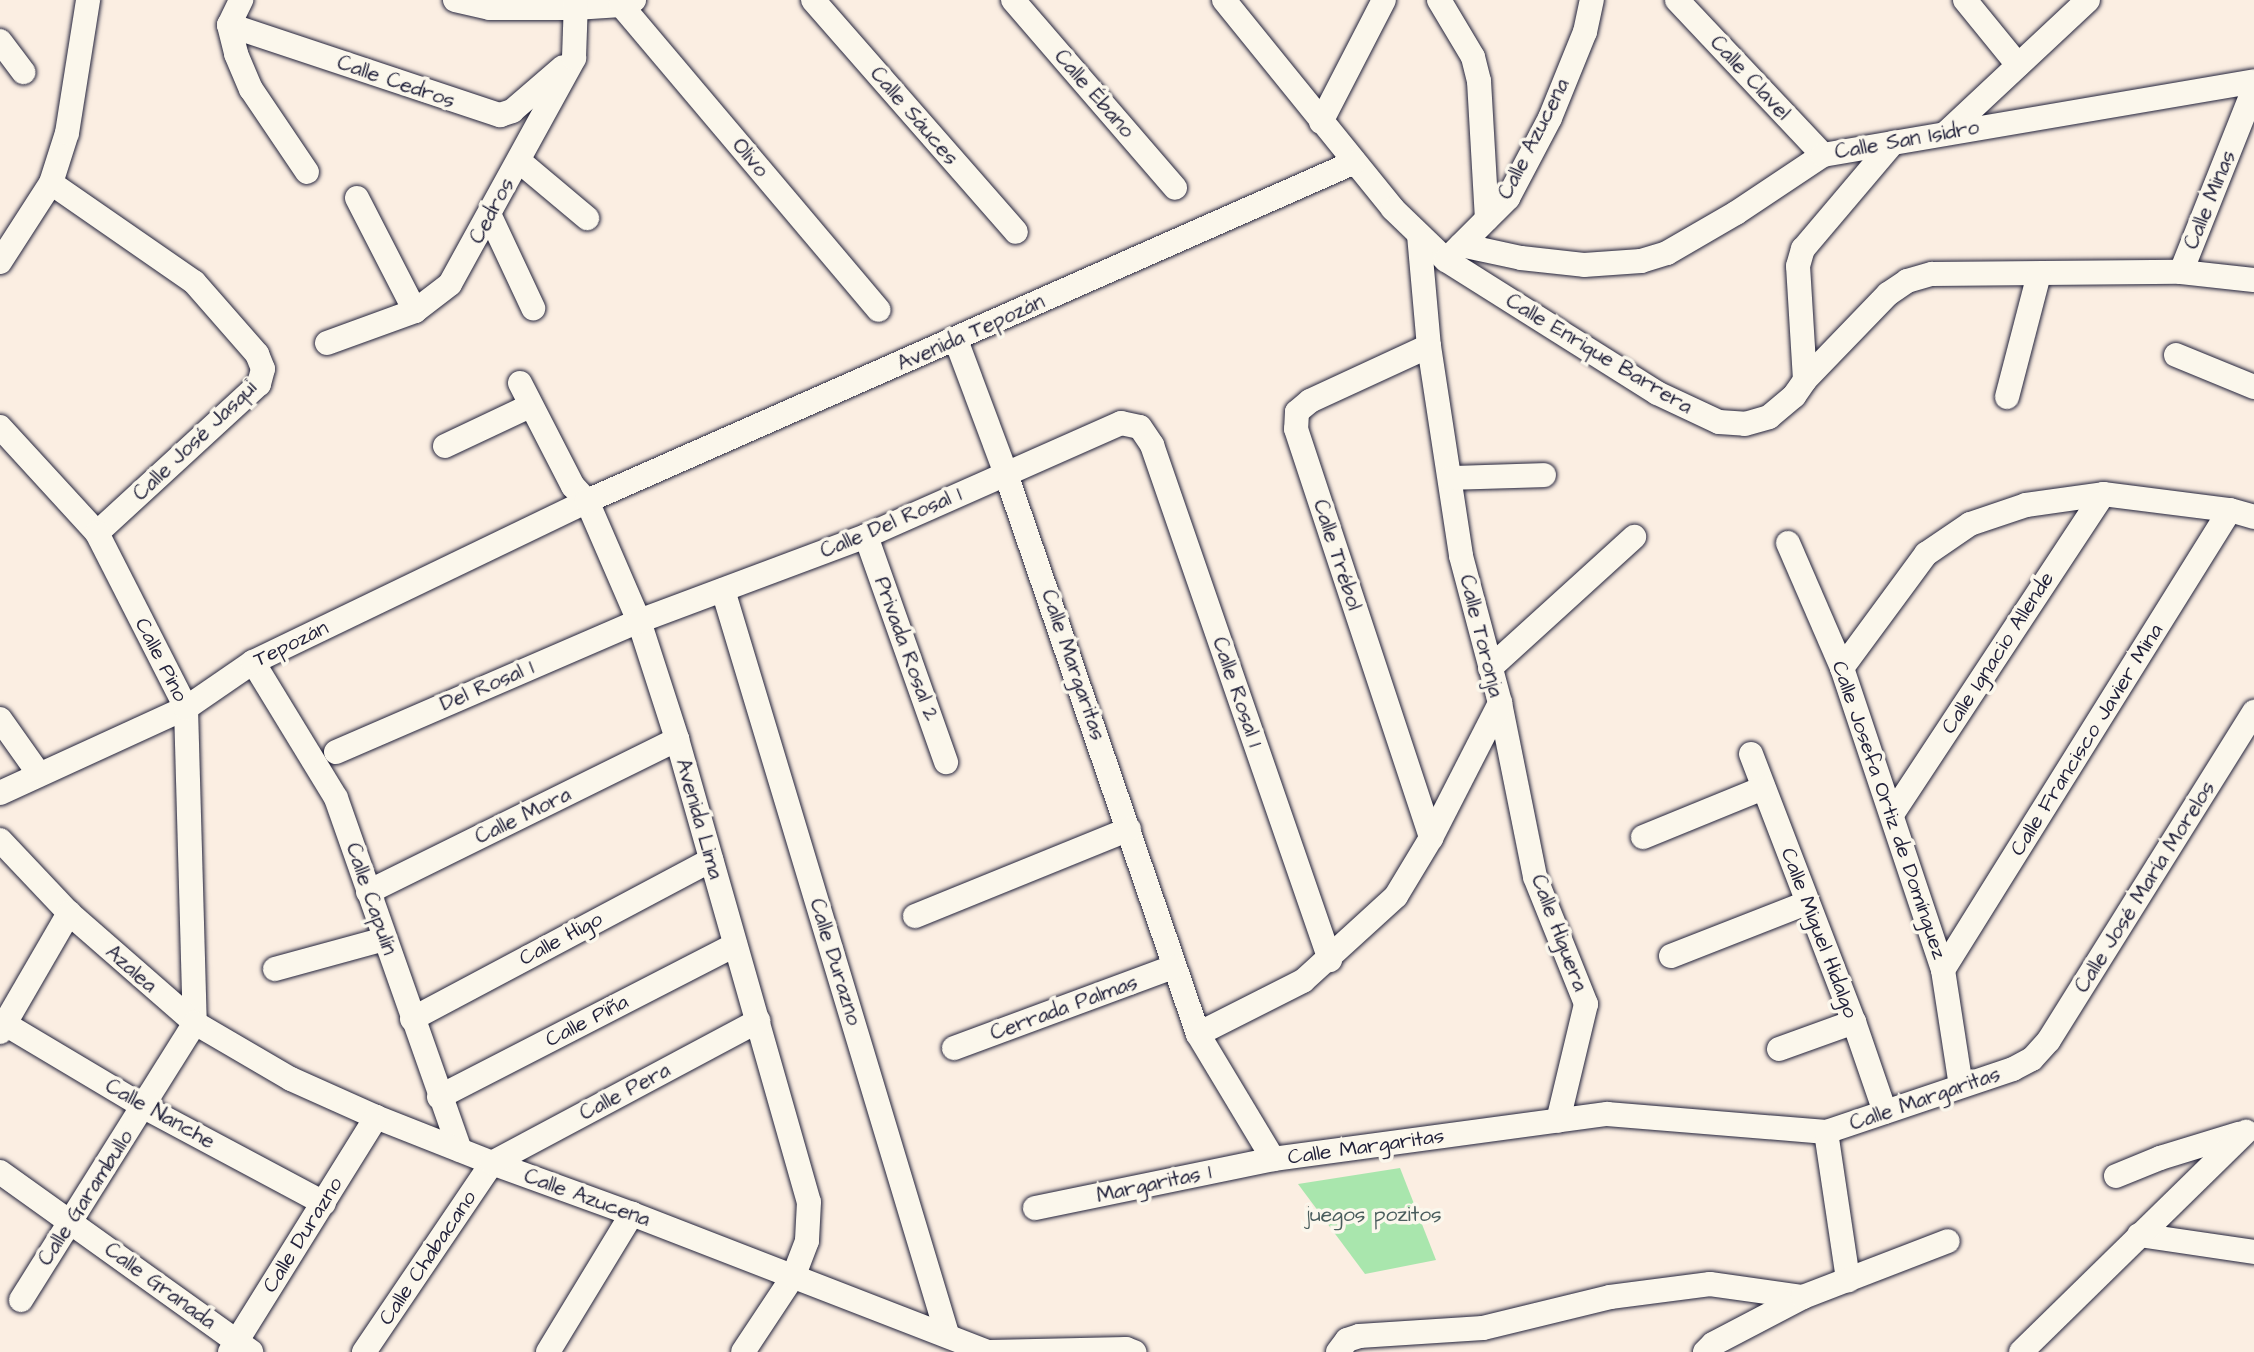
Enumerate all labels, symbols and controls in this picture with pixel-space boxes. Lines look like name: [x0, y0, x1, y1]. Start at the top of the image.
street label: Calle Clavel: [1705, 31, 1795, 125]
street label: Calle Ébano: [1049, 45, 1139, 143]
street label: Calle Cedros: [334, 50, 458, 114]
street label: Calle Sáuces: [864, 62, 964, 170]
street label: Calle Azucena: [1493, 74, 1575, 204]
street label: Calle San Isidro: [1833, 115, 1981, 165]
street label: Olivo: [726, 133, 774, 183]
street label: Calle Minas: [2179, 147, 2241, 253]
street label: Cedros: [464, 174, 520, 248]
street label: Calle Enrique Barrera: [1501, 288, 1697, 420]
street label: Avenida Tepozán: [893, 289, 1049, 377]
street label: Calle José Jasqui: [128, 376, 262, 506]
street label: Calle Del Rosal 1: [817, 482, 965, 564]
street label: Calle Trébol: [1307, 496, 1367, 614]
street label: Calle Ignacio Allende: [1936, 567, 2060, 739]
street label: Calle Toronja: [1454, 572, 1508, 700]
street label: Privada Rosal 2: [868, 574, 944, 724]
street label: Calle Margaritas: [1035, 586, 1111, 744]
street label: Calle Pino: [129, 614, 193, 706]
street label: Tepozán: [250, 615, 332, 673]
street label: Calle Francisco Javier Mina: [2005, 619, 2169, 861]
street label: Calle Rosal 1: [1206, 634, 1268, 750]
street label: Del Rosal 1: [436, 655, 538, 717]
street label: Calle Josefa Ortiz de Domínguez: [1826, 658, 1952, 962]
street label: Avenida Lima: [670, 756, 728, 882]
street label: Calle José María Morelos: [2069, 776, 2221, 998]
street label: Calle Mora: [471, 782, 575, 850]
street label: Calle Capulín: [340, 840, 402, 958]
street label: Calle Miguel Hidalgo: [1775, 844, 1863, 1022]
street label: Calle Higuera: [1525, 871, 1593, 995]
street label: Calle Durazno: [804, 896, 866, 1028]
street label: Calle Higo: [515, 907, 607, 971]
street label: Azalea: [100, 940, 162, 998]
street label: Cerrada Palmas: [987, 970, 1141, 1046]
street label: Calle Piña: [541, 989, 633, 1053]
street label: Calle Pera: [575, 1058, 675, 1126]
street label: Calle Margaritas: [1846, 1061, 2004, 1137]
street label: Calle Nanche: [101, 1074, 219, 1154]
street label: Calle Margaritas: [1286, 1124, 1446, 1170]
street label: Calle Garambullo: [33, 1125, 139, 1271]
street label: Margaritas 1: [1094, 1160, 1214, 1208]
street label: Calle Azucena: [521, 1164, 653, 1232]
street label: Calle Durazno: [258, 1173, 348, 1297]
street label: Calle Chabacano: [374, 1186, 482, 1330]
park label: juegos pozitos: [1306, 1202, 1442, 1228]
street label: Calle Granada: [99, 1237, 221, 1335]

